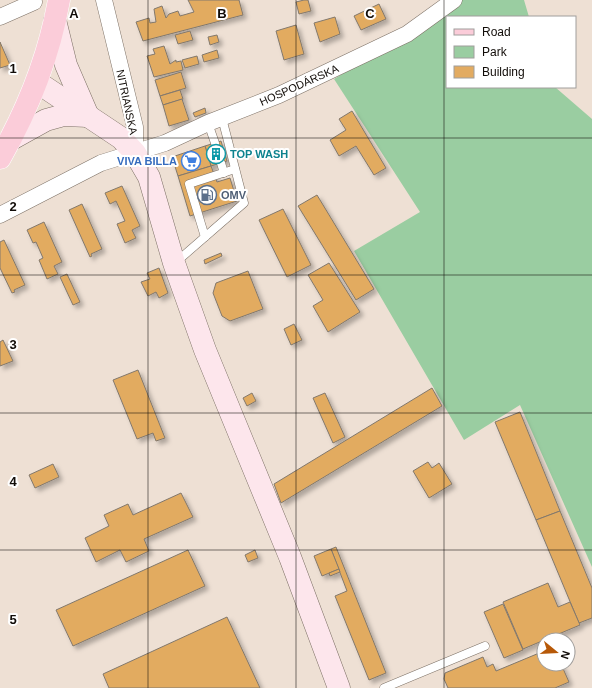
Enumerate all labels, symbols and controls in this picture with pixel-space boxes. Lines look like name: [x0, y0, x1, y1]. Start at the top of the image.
text: A: [69, 6, 79, 21]
text: B: [217, 6, 227, 21]
text: C: [365, 6, 375, 21]
legend: [446, 16, 576, 88]
text: Road: [482, 25, 511, 39]
text: Park: [482, 45, 508, 59]
text: 1: [9, 61, 17, 76]
street label: HOSPODÁRSKA: [258, 62, 341, 108]
text: Building: [482, 65, 525, 79]
street label: NITRIANSKA: [114, 68, 140, 136]
building icon: TOP WASH: [205, 143, 227, 165]
place label: TOP WASH: [230, 148, 288, 160]
supermarket icon: VIVA BILLA: [180, 150, 202, 172]
place label: VIVA BILLA: [117, 155, 177, 167]
fuel station icon: OMV: [196, 184, 218, 206]
place label: OMV: [221, 189, 247, 201]
text: 2: [9, 199, 17, 214]
text: 3: [9, 337, 17, 352]
text: 4: [9, 474, 17, 489]
text: 5: [9, 612, 17, 627]
north arrow: [536, 632, 576, 672]
text: N: [559, 649, 572, 661]

